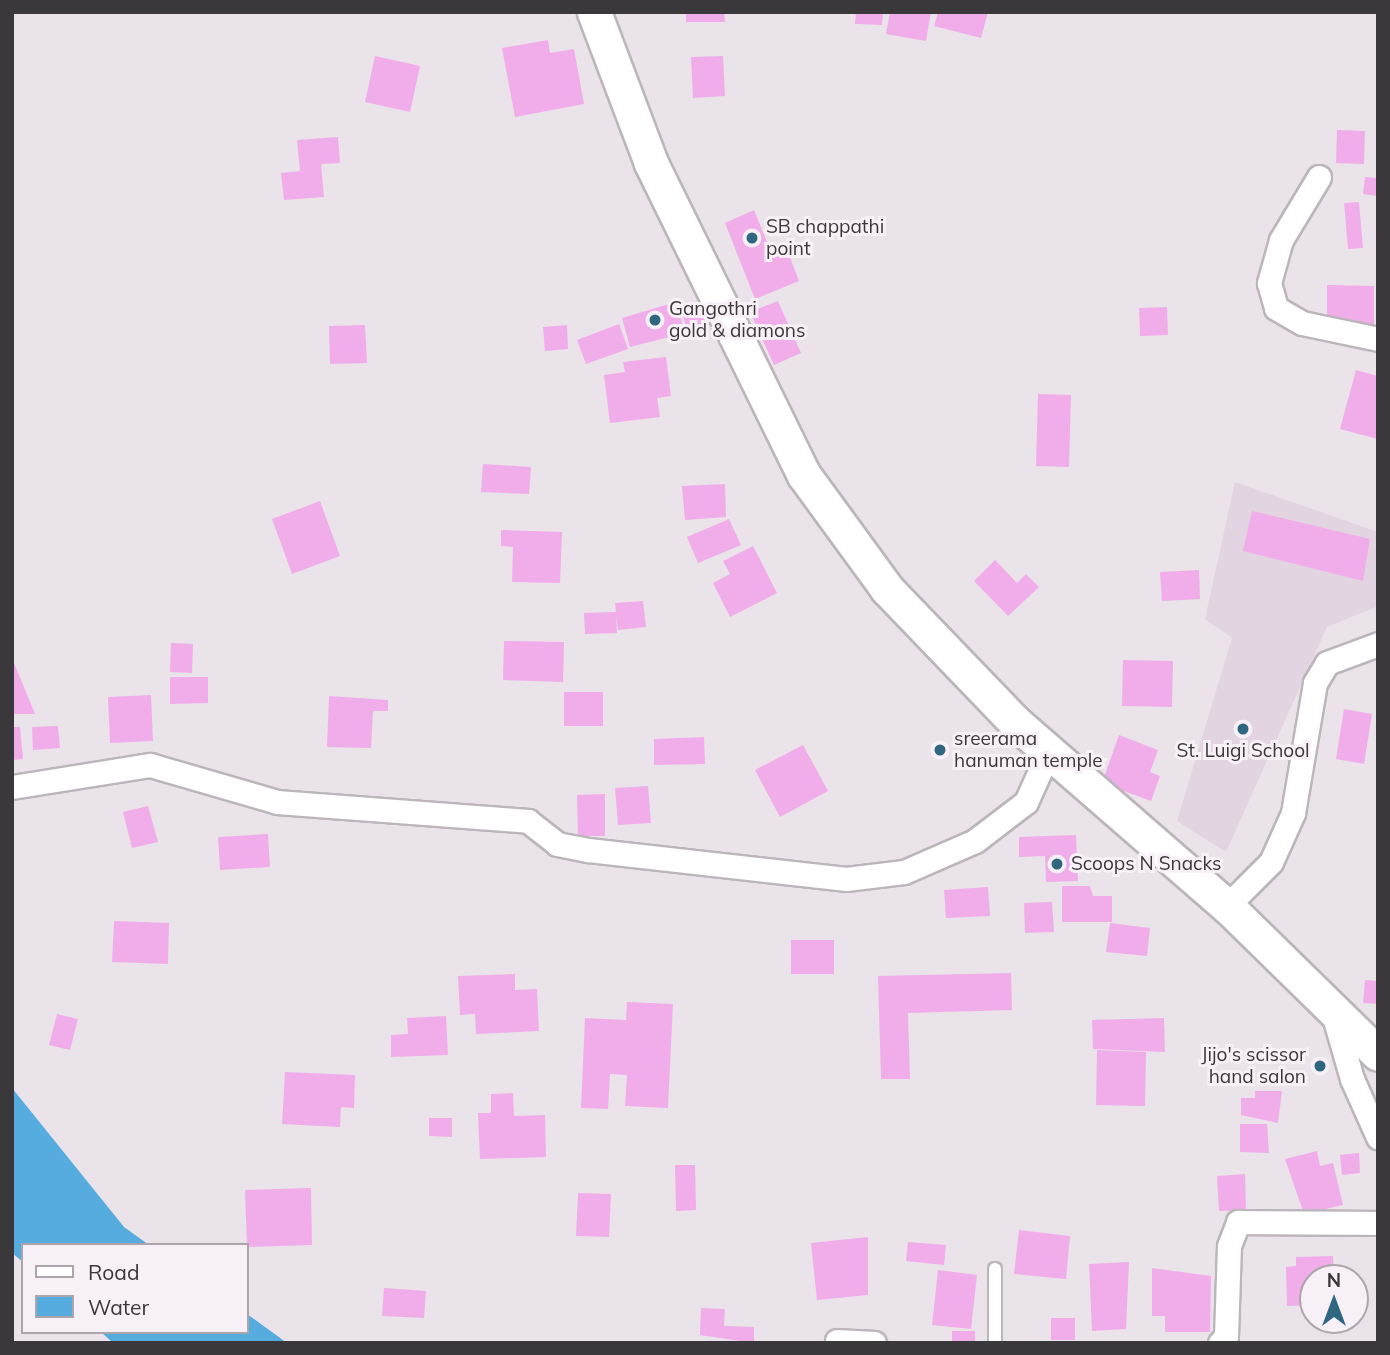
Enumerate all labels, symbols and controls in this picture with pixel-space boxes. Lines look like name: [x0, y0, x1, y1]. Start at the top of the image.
place label: SB chappathi point: [766, 216, 884, 260]
marker: SB chappathi point: [744, 230, 760, 246]
place label: Gangothri gold & diamons: [669, 298, 805, 342]
marker: Gangothri gold & diamons: [647, 312, 663, 328]
marker: St. Luigi School: [1235, 721, 1251, 737]
place label: sreerama hanuman temple: [954, 728, 1103, 772]
place label: St. Luigi School: [1176, 740, 1310, 762]
marker: sreerama hanuman temple: [932, 742, 948, 758]
place label: Scoops N Snacks: [1071, 853, 1221, 875]
marker: Scoops N Snacks: [1049, 856, 1065, 872]
place label: Jijo's scissor hand salon: [1201, 1044, 1306, 1088]
marker: Jijo's scissor hand salon: [1312, 1058, 1328, 1074]
legend: [21, 1243, 248, 1334]
text: Road: [88, 1259, 139, 1285]
north arrow: [1299, 1264, 1369, 1334]
text: N: [1327, 1268, 1341, 1292]
text: Water: [88, 1294, 149, 1320]

